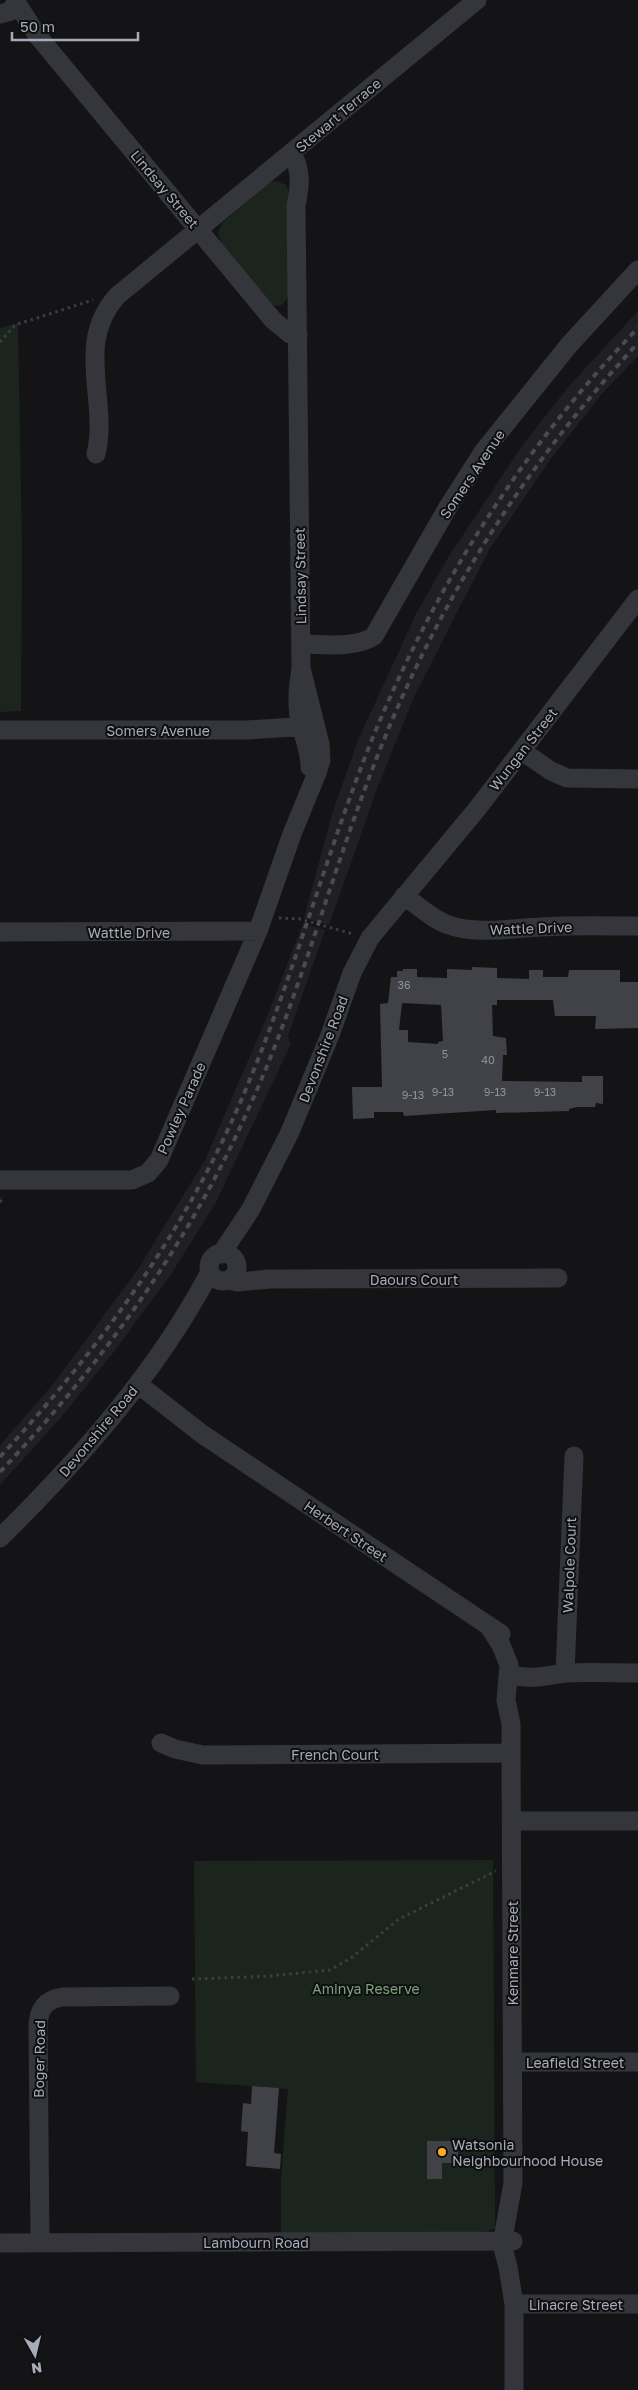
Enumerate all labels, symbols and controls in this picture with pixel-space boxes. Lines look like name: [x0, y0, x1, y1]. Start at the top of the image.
scale bar: [12, 10, 139, 42]
text: 50 m: [20, 17, 55, 35]
street label: Stewart Terrace: [292, 74, 384, 156]
street label: Lindsay Street: [127, 146, 203, 232]
street label: Somers Avenue: [436, 426, 508, 522]
street label: Lindsay Street: [291, 527, 309, 625]
street label: Wungan Street: [485, 704, 561, 794]
street label: Somers Avenue: [106, 722, 210, 739]
street label: Wattle Drive: [490, 918, 572, 938]
street label: Wattle Drive: [88, 924, 170, 941]
house number: 36: [397, 978, 411, 991]
street label: Devonshire Road: [295, 993, 351, 1105]
house number: 5: [442, 1047, 448, 1060]
house number: 40: [481, 1053, 495, 1066]
street label: Powley Parade: [153, 1059, 209, 1157]
house number: 9-13: [432, 1085, 454, 1098]
house number: 9-13: [484, 1085, 506, 1098]
house number: 9-13: [534, 1085, 556, 1098]
house number: 9-13: [402, 1088, 424, 1101]
street label: Daours Court: [370, 1271, 458, 1288]
street label: Devonshire Road: [55, 1382, 141, 1480]
street label: Herbert Street: [301, 1497, 391, 1565]
street label: Walpole Court: [559, 1517, 579, 1613]
street label: French Court: [291, 1746, 379, 1763]
street label: Kenmare Street: [504, 1901, 521, 2005]
park label: Aminya Reserve: [312, 1980, 420, 1997]
street label: Boger Road: [30, 2020, 48, 2098]
street label: Leafield Street: [526, 2054, 624, 2071]
place label: Watsonia Neighbourhood House: [452, 2136, 603, 2169]
marker: Watsonia Neighbourhood House: [436, 2146, 448, 2158]
street label: Lambourn Road: [203, 2234, 309, 2251]
street label: Linacre Street: [529, 2296, 623, 2313]
north arrow: [10, 2330, 60, 2380]
text: N: [30, 2359, 43, 2378]

